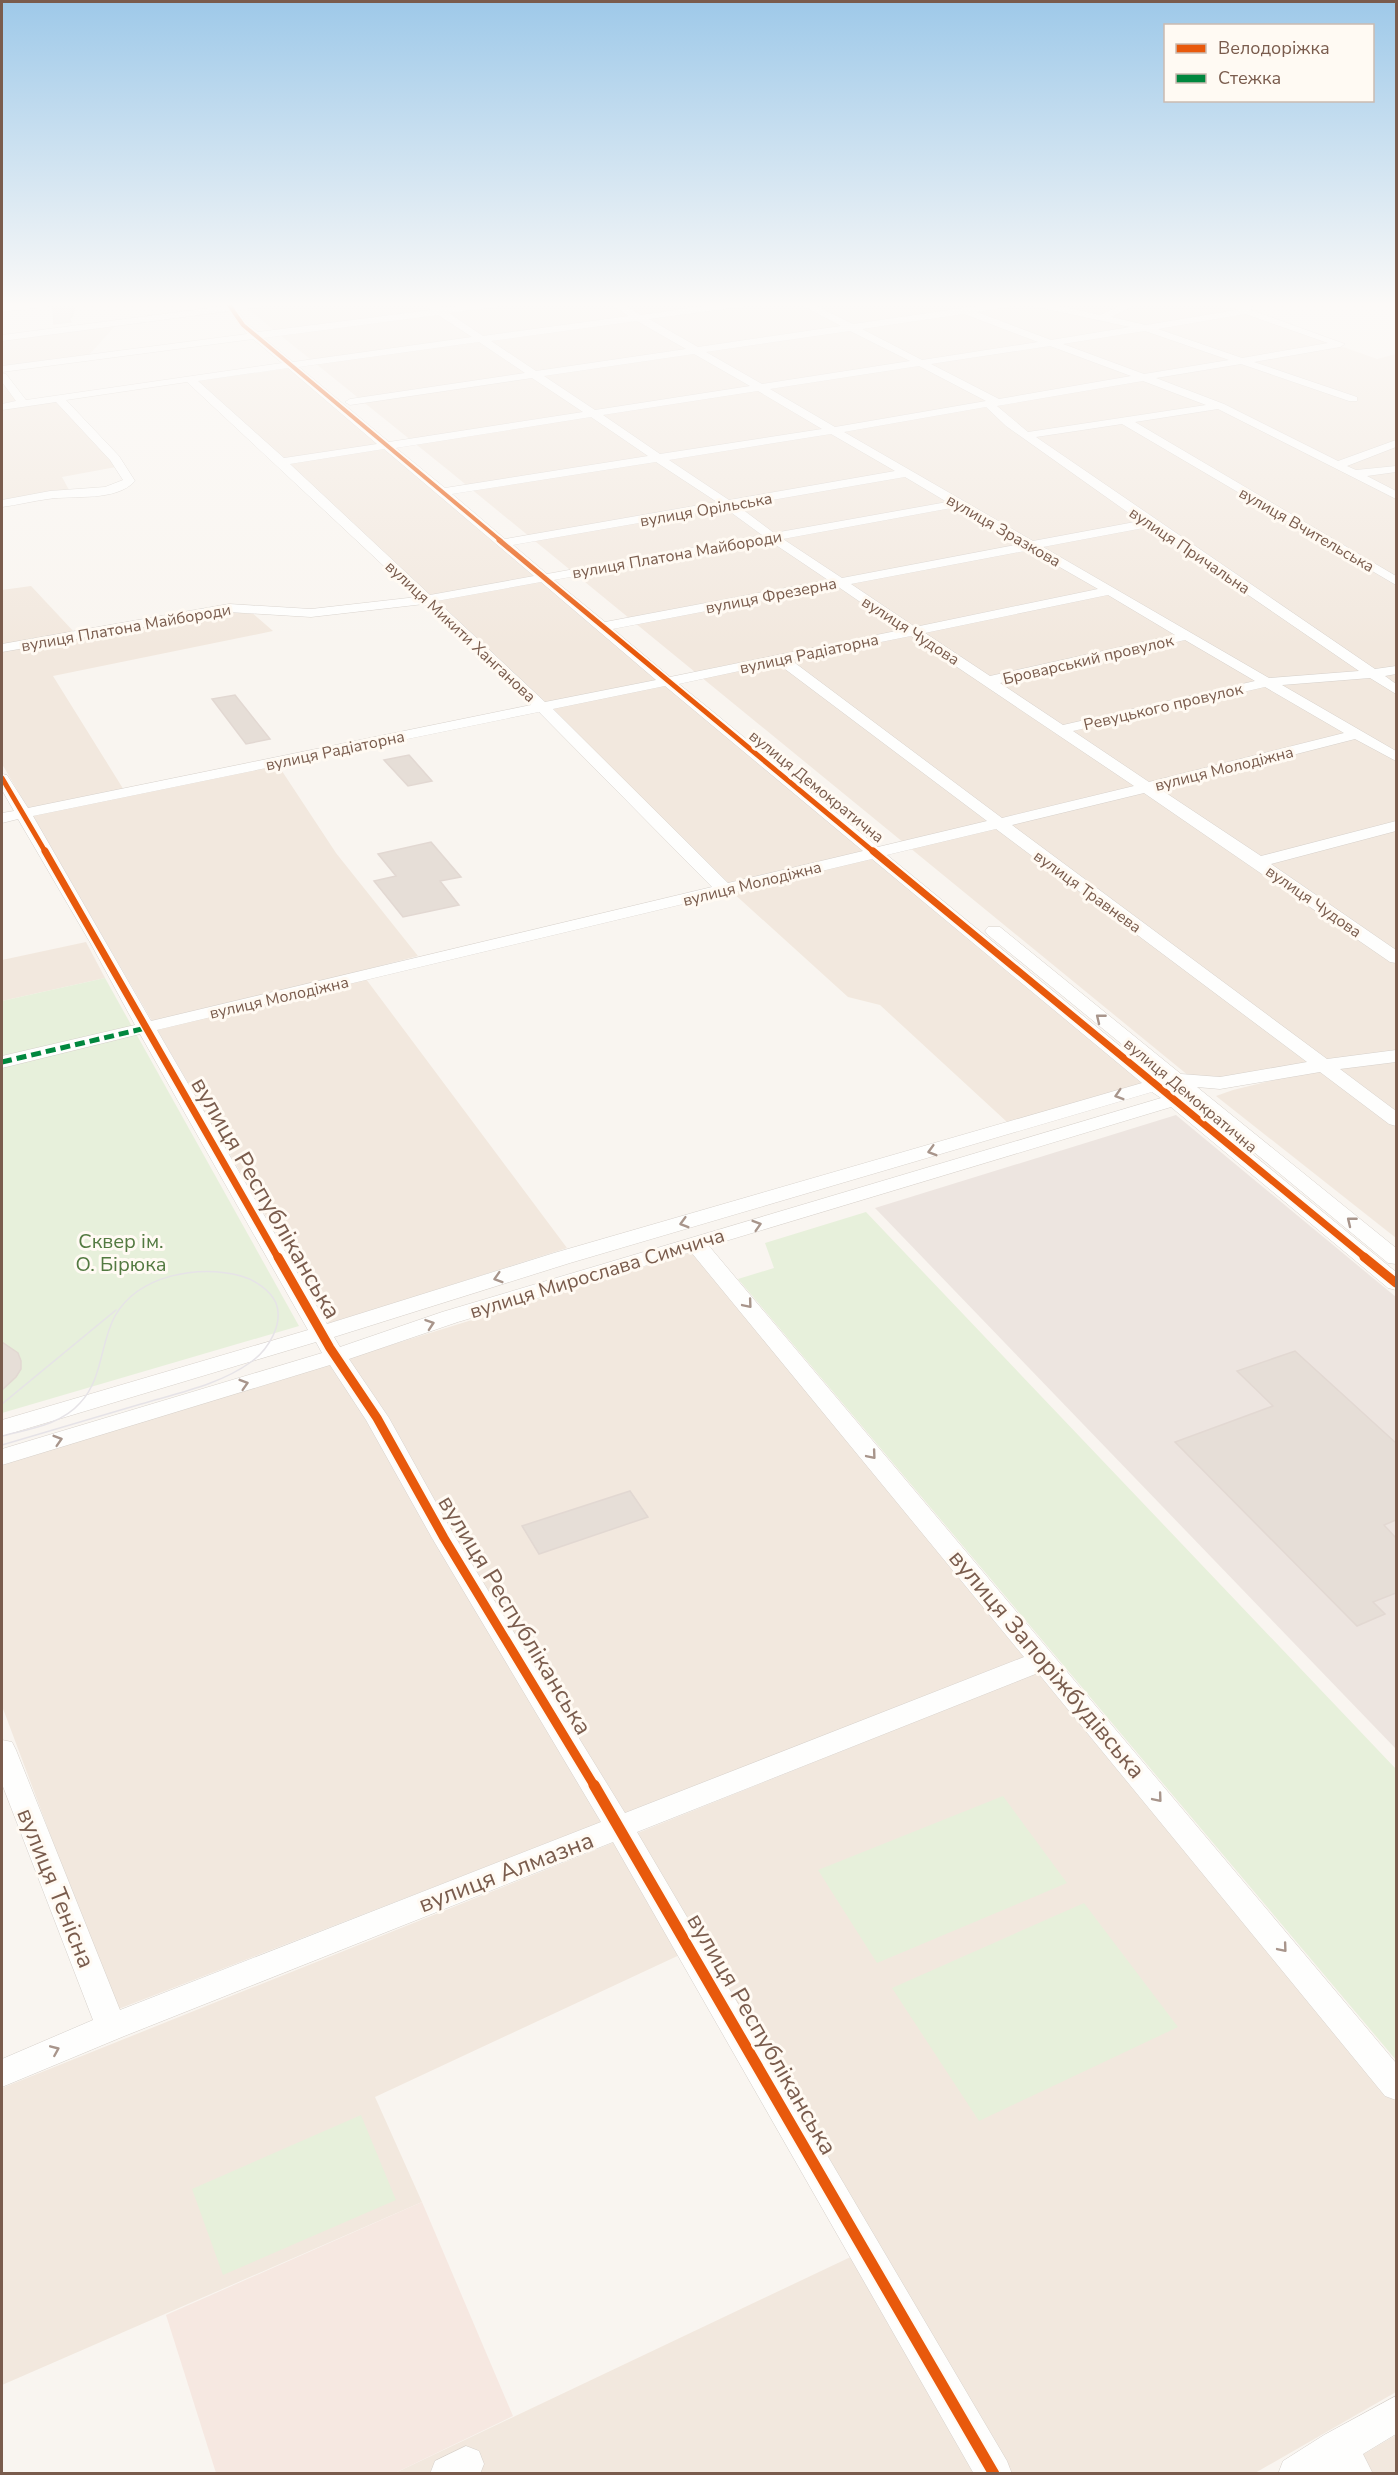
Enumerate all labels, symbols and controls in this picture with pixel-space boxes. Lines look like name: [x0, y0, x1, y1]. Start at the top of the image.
legend: [1164, 24, 1374, 102]
text: Велодоріжка: [1218, 36, 1330, 60]
text: Стежка: [1218, 66, 1281, 90]
street label: вулиця Вчительська: [1235, 482, 1378, 578]
street label: вулиця Орільська: [638, 488, 774, 532]
street label: вулиця Зразкова: [942, 489, 1065, 573]
street label: вулиця Причальна: [1125, 502, 1254, 600]
street label: вулиця Платона Майбороди: [570, 526, 784, 584]
street label: вулиця Микити Ханганова: [380, 556, 540, 708]
street label: вулиця Фрезерна: [704, 572, 839, 619]
street label: вулиця Чудова: [857, 591, 964, 671]
street label: вулиця Платона Майбороди: [19, 599, 233, 657]
street label: вулиця Радіаторна: [738, 628, 881, 679]
street label: Броварський провулок: [1001, 629, 1176, 690]
street label: Ревуцького провулок: [1082, 678, 1245, 736]
street label: вулиця Радіаторна: [264, 725, 407, 776]
street label: вулиця Демократична: [744, 725, 889, 848]
street label: вулиця Молодіжна: [1153, 741, 1296, 797]
street label: вулиця Травнева: [1029, 845, 1146, 938]
street label: вулиця Молодіжна: [681, 856, 824, 912]
street label: вулиця Чудова: [1261, 861, 1366, 943]
street label: вулиця Молодіжна: [207, 971, 351, 1025]
one-way arrow: [1096, 1014, 1107, 1025]
street label: вулиця Демократична: [1119, 1033, 1262, 1158]
street label: вулиця Республіканська: [184, 1071, 348, 1325]
one-way arrow: [1114, 1088, 1125, 1100]
one-way arrow: [927, 1143, 937, 1156]
one-way arrow: [680, 1216, 690, 1228]
one-way arrow: [1347, 1218, 1358, 1229]
one-way arrow: [751, 1220, 762, 1232]
street label: вулиця Мирослава Симчича: [466, 1222, 728, 1325]
park label: Сквер ім. О. Бірюка: [76, 1228, 167, 1278]
one-way arrow: [493, 1271, 504, 1284]
one-way arrow: [741, 1297, 752, 1308]
one-way arrow: [424, 1319, 435, 1332]
one-way arrow: [238, 1379, 249, 1391]
one-way arrow: [52, 1435, 62, 1447]
one-way arrow: [865, 1448, 876, 1459]
street label: вулиця Республіканська: [431, 1489, 599, 1741]
street label: вулиця Запоріжбудівська: [942, 1543, 1152, 1785]
one-way arrow: [1151, 1791, 1162, 1802]
street label: вулиця Тенісна: [9, 1803, 103, 1973]
street label: вулиця Алмазна: [414, 1824, 598, 1920]
street label: вулиця Республіканська: [680, 1907, 844, 2161]
one-way arrow: [1275, 1941, 1286, 1952]
one-way arrow: [49, 2045, 60, 2057]

